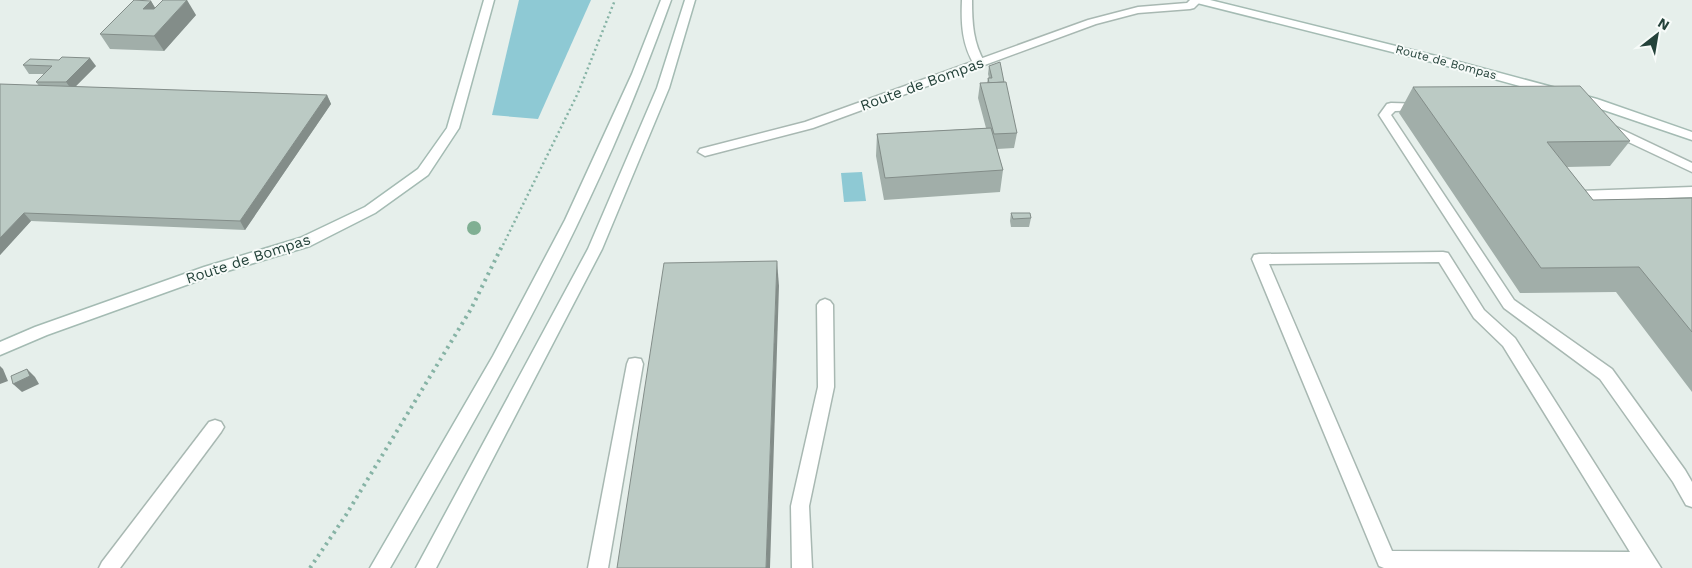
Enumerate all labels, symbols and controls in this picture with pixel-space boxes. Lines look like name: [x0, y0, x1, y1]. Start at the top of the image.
north arrow: [1632, 10, 1682, 60]
text: N: [1655, 14, 1672, 33]
street label: Route de Bompas: [1394, 42, 1498, 82]
street label: Route de Bompas: [858, 53, 986, 115]
street label: Route de Bompas: [183, 230, 313, 288]

